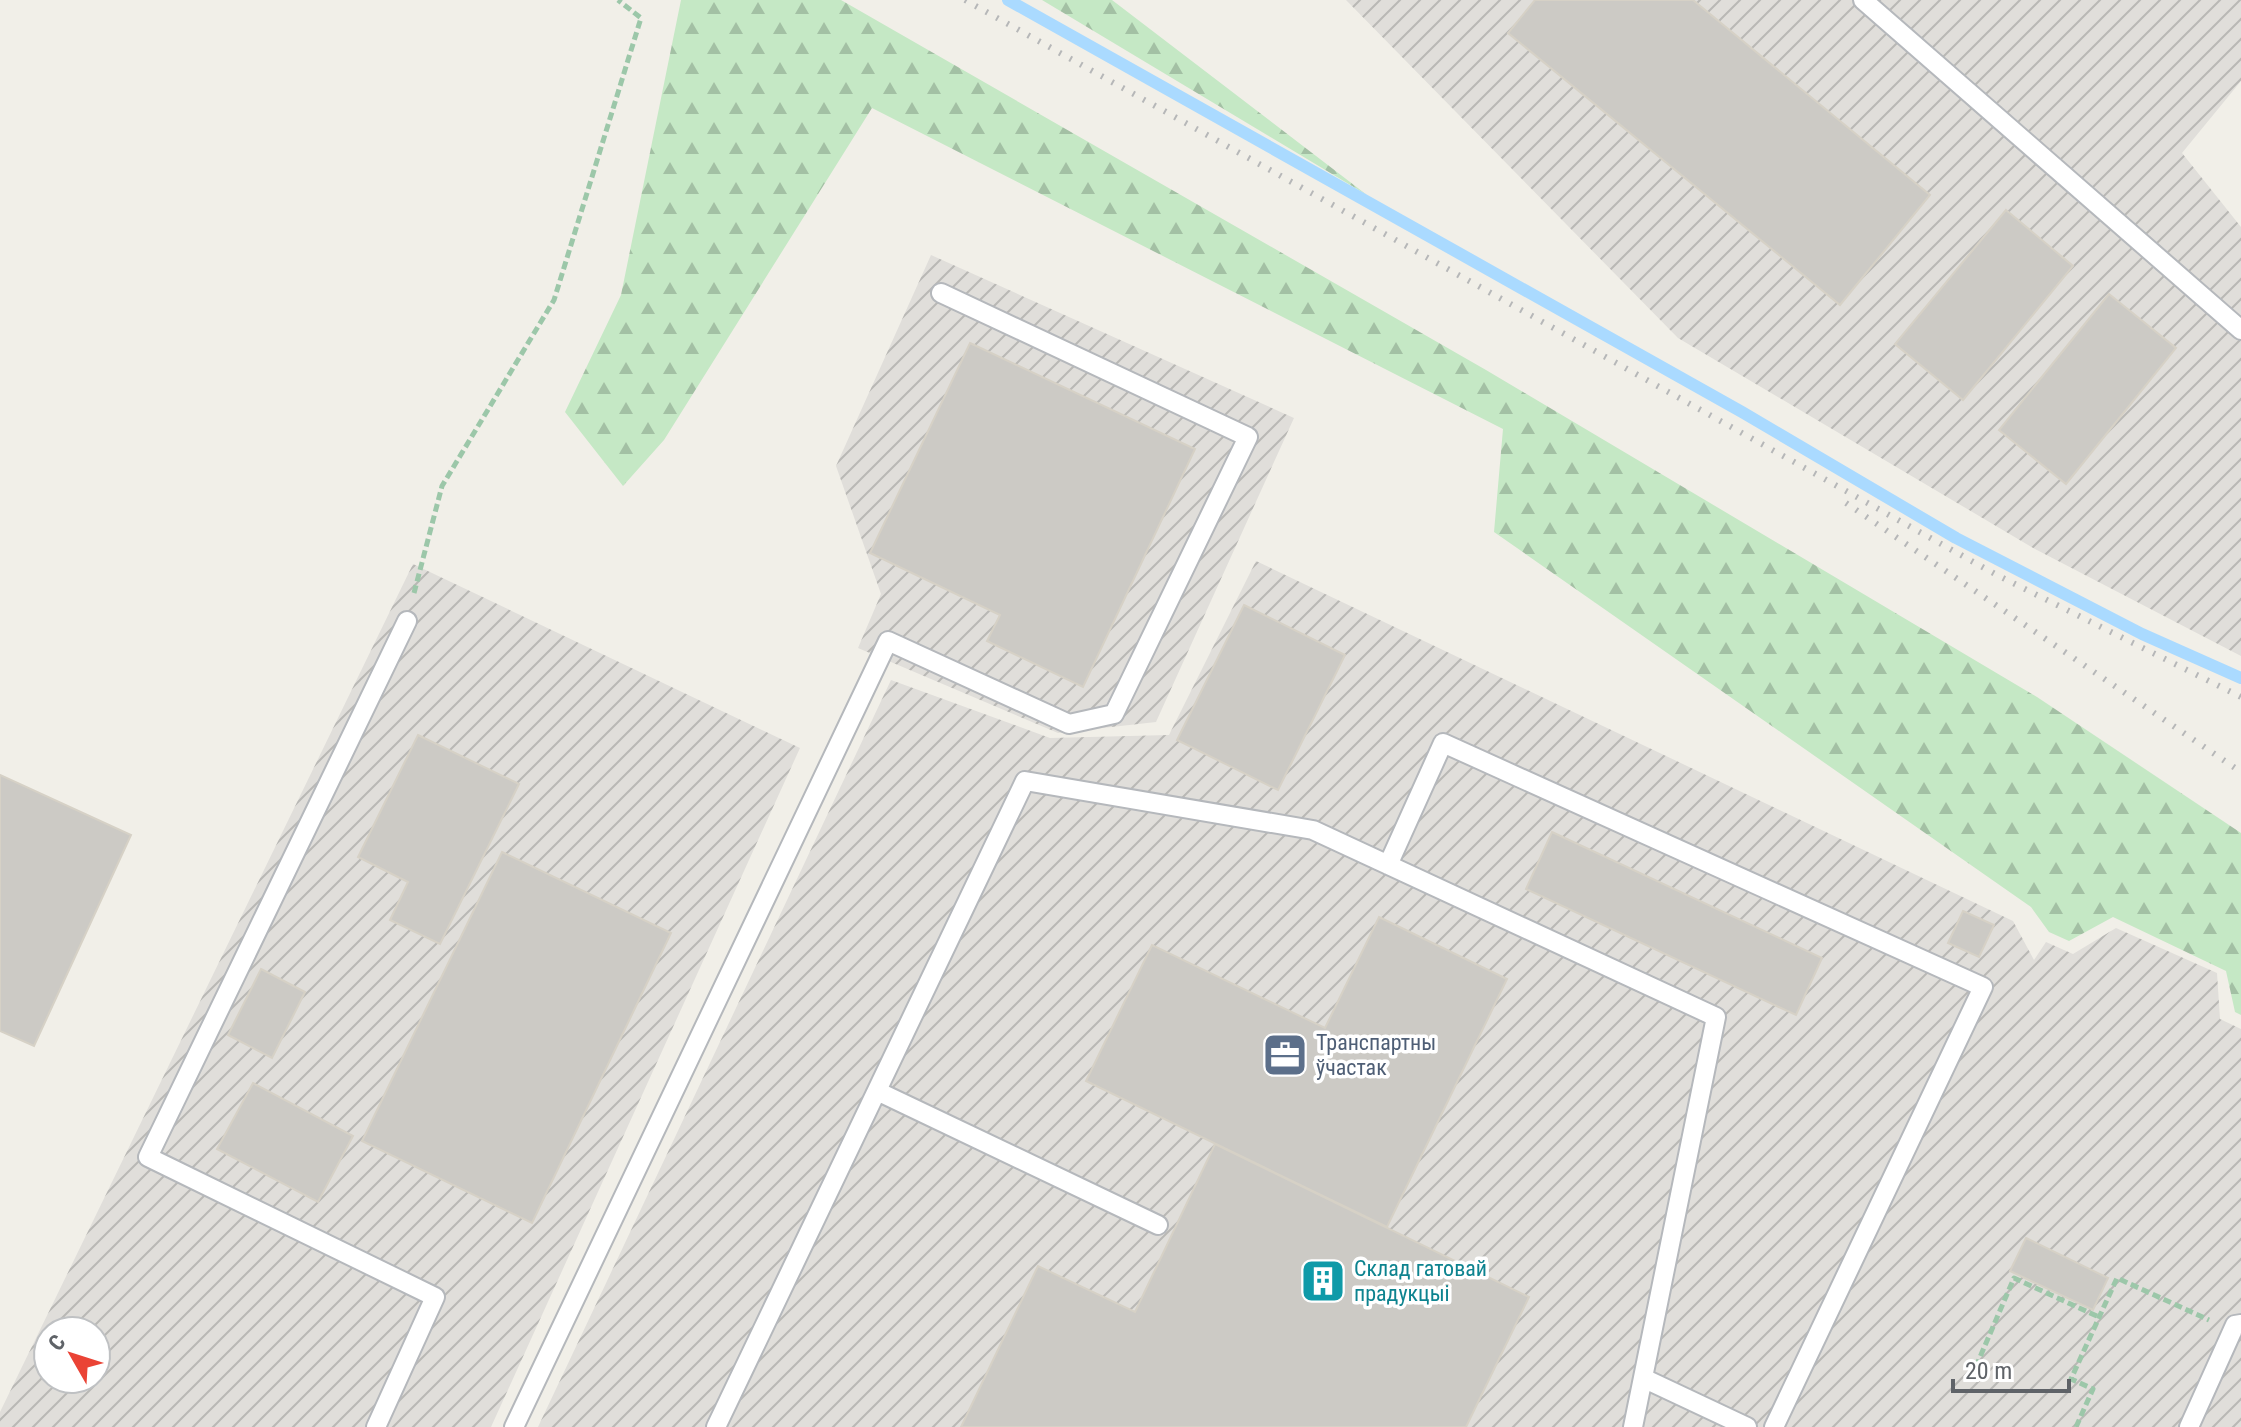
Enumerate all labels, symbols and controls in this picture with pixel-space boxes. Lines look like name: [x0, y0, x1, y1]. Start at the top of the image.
place label: Транспартны ўчастак: [1316, 1030, 1436, 1080]
office icon: Транспартны ўчастак: [1261, 1031, 1309, 1079]
place label: Склад гатовай прадукцыі: [1354, 1256, 1487, 1306]
building icon: Склад гатовай прадукцыі: [1299, 1257, 1347, 1305]
north arrow: [32, 1315, 112, 1395]
text: С: [43, 1330, 71, 1355]
scale bar: [1953, 1343, 2069, 1393]
text: 20 m: [1965, 1357, 2012, 1385]

